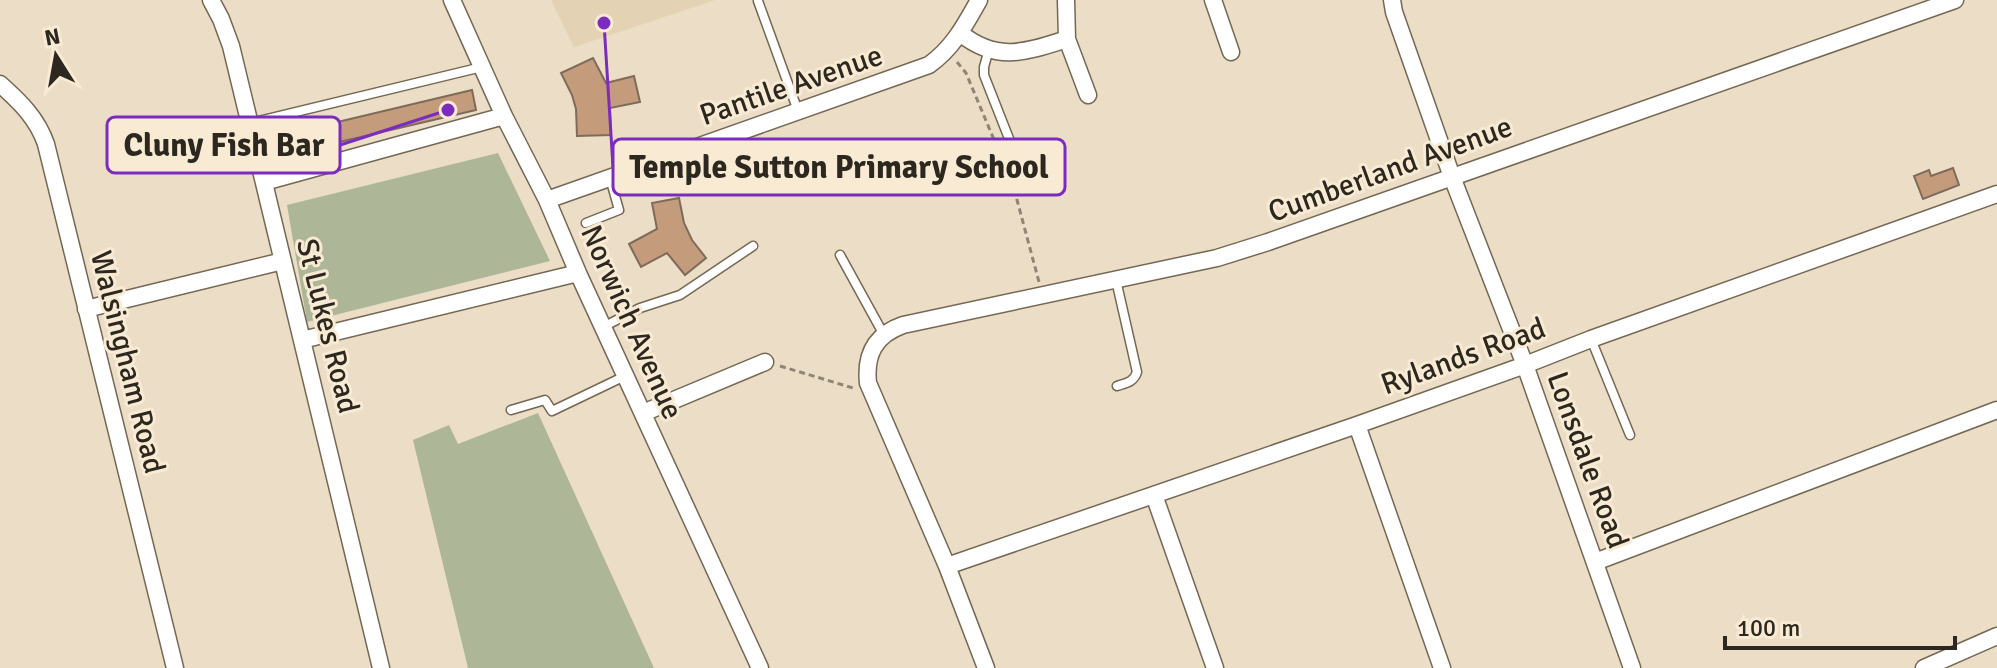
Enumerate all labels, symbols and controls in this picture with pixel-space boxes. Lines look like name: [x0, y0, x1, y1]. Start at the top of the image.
north arrow: [16, 16, 96, 96]
text: N: [42, 22, 62, 52]
street label: Pantile Avenue: [695, 37, 887, 134]
street label: Cumberland Avenue: [1263, 108, 1517, 231]
callout: Cluny Fish Bar: [107, 117, 340, 173]
text: Cluny Fish Bar: [124, 126, 325, 165]
callout: Temple Sutton Primary School: [613, 139, 1065, 195]
text: Temple Sutton Primary School: [629, 148, 1049, 187]
street label: Norwich Avenue: [572, 219, 691, 425]
street label: St Lukes Road: [288, 235, 367, 417]
street label: Walsingham Road: [82, 247, 173, 477]
street label: Rylands Road: [1376, 310, 1550, 403]
street label: Lonsdale Road: [1538, 367, 1637, 554]
scale bar: [1725, 600, 1955, 650]
text: 100 m: [1737, 613, 1800, 643]

